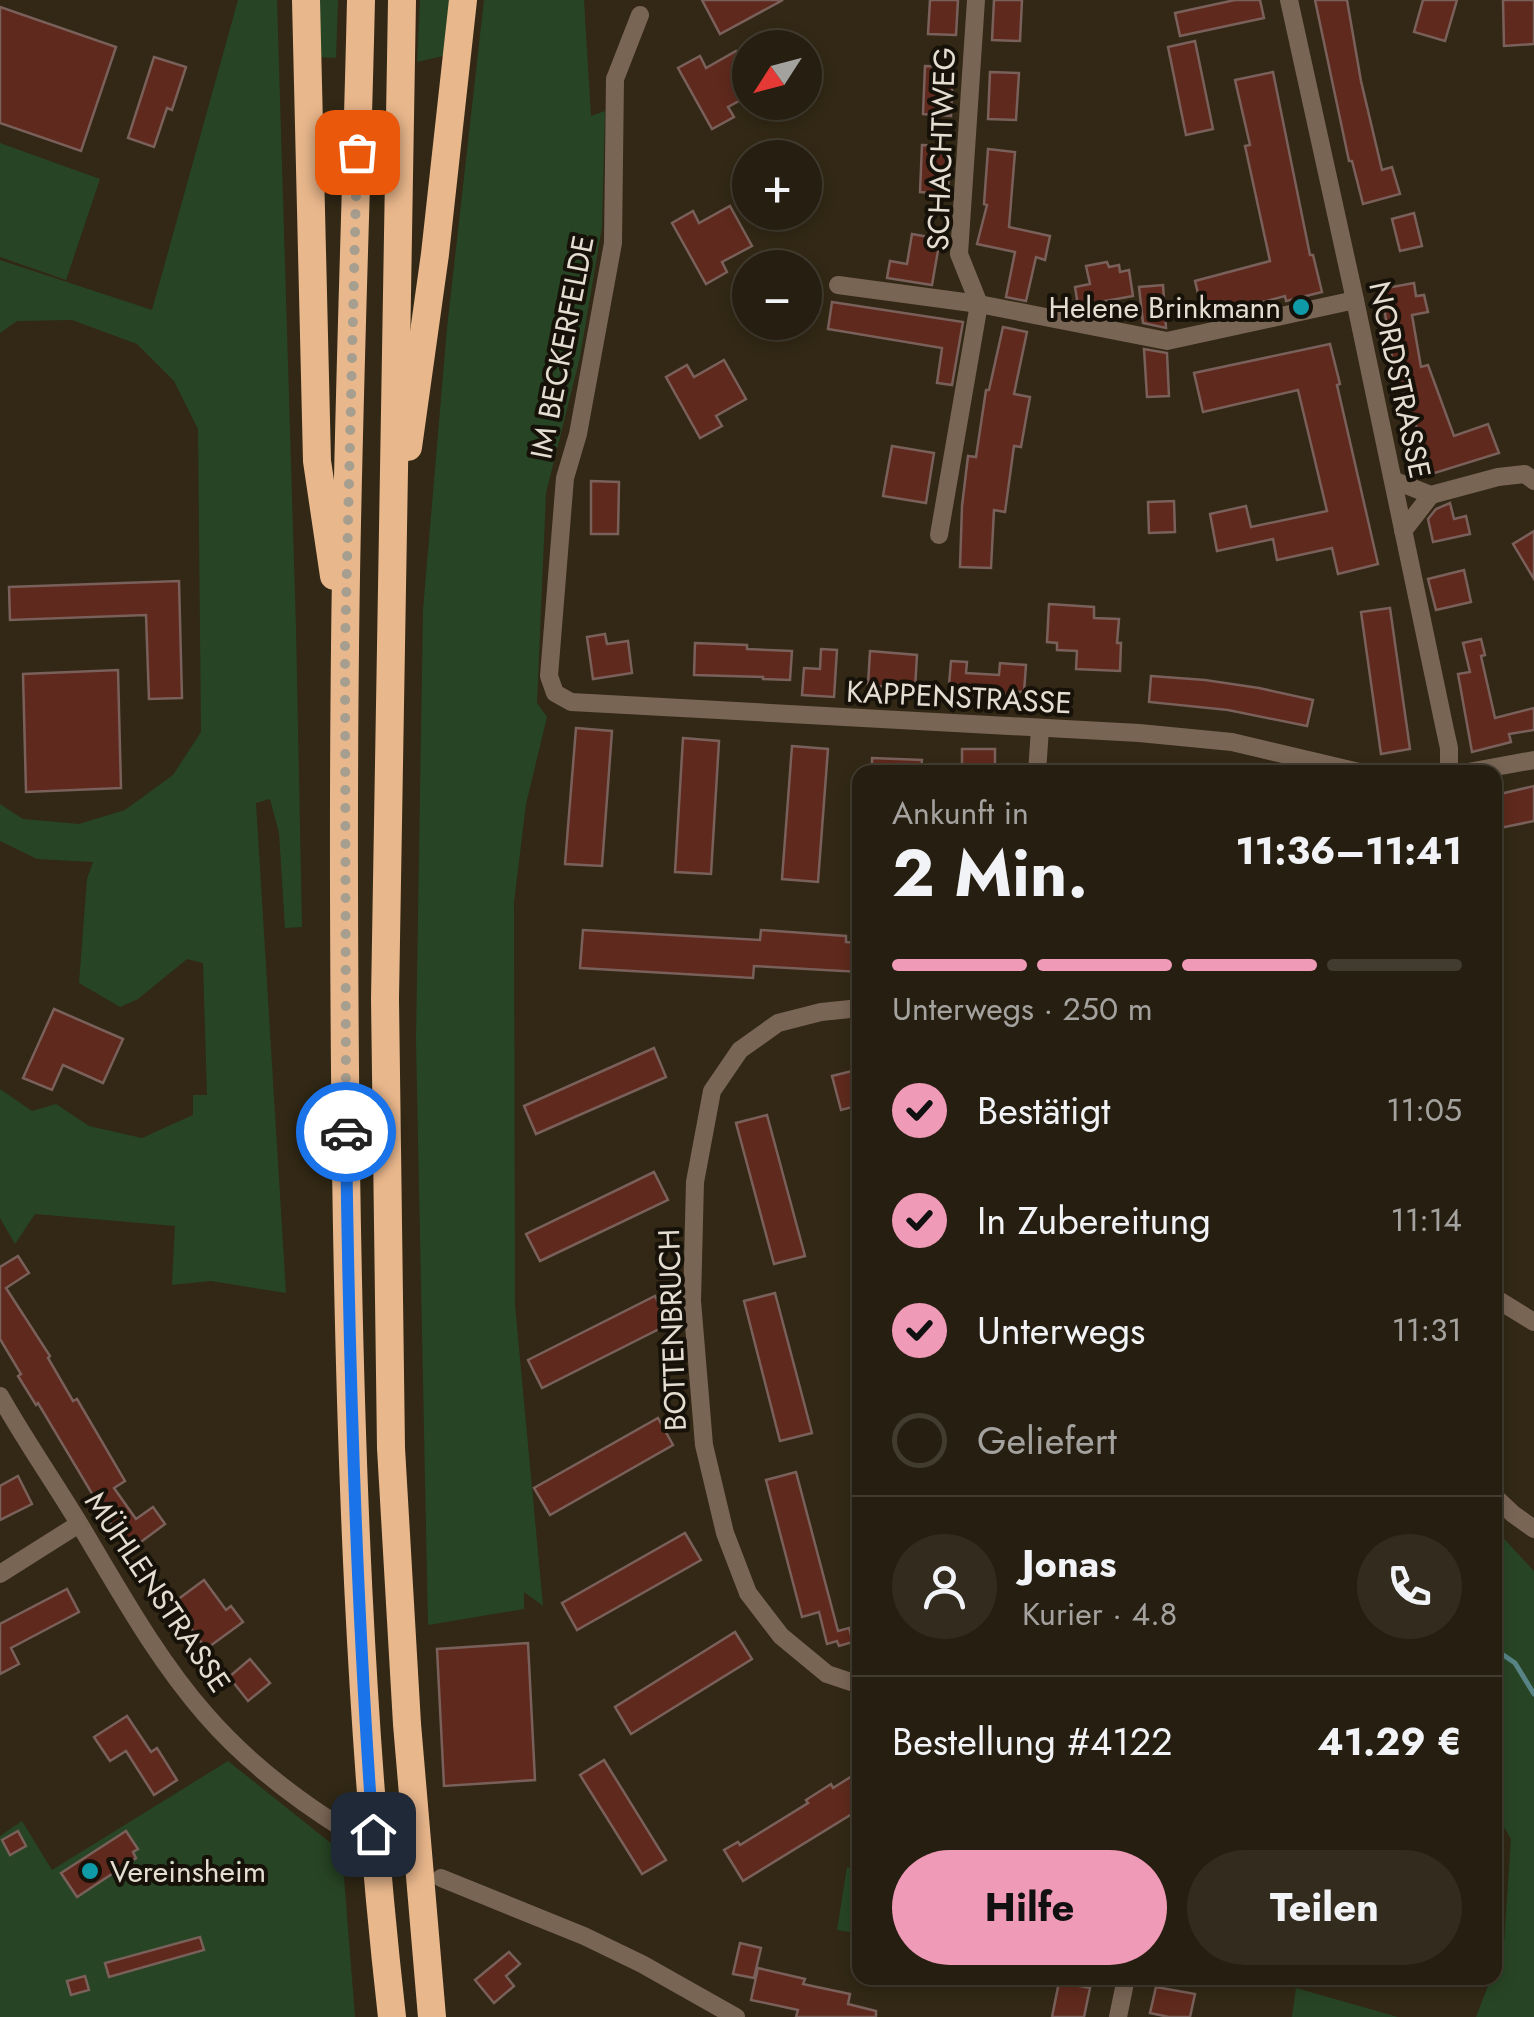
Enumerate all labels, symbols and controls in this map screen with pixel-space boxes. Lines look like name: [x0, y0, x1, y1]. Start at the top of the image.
north arrow: [732, 30, 822, 120]
map controls: [732, 30, 822, 340]
street label: SCHACHTWEG: [916, 46, 966, 252]
pin: [315, 110, 400, 195]
icon: bag: [330, 125, 385, 180]
button: +: [732, 140, 822, 230]
street label: IM BECKERFELDE: [519, 232, 605, 462]
button: −: [732, 250, 822, 340]
street label: NORDSTRASSE: [1358, 277, 1442, 483]
place label: Helene Brinkmann: [1048, 286, 1281, 329]
marker: Helene Brinkmann: [1290, 296, 1312, 318]
street label: KAPPENSTRASSE: [845, 670, 1073, 724]
text: Ankunft in: [892, 790, 1029, 836]
text: 11:36–11:41: [1235, 823, 1462, 878]
text: 2 Min.: [892, 826, 1088, 920]
text: Unterwegs · 250 m: [892, 986, 1153, 1032]
courier: [296, 1082, 396, 1182]
icon: check: [892, 1083, 947, 1138]
text: Bestätigt: [977, 1083, 1110, 1138]
text: 11:05: [1386, 1087, 1462, 1133]
icon: car: [319, 1105, 374, 1160]
icon: check: [892, 1193, 947, 1248]
text: In Zubereitung: [977, 1193, 1211, 1248]
text: 11:14: [1391, 1197, 1462, 1243]
street label: BOTTENBRUCH: [647, 1228, 697, 1432]
icon: check: [892, 1303, 947, 1358]
text: Unterwegs: [977, 1303, 1145, 1358]
text: 11:31: [1392, 1307, 1462, 1353]
text: Geliefert: [977, 1413, 1117, 1468]
street label: MÜHLENSTRASSE: [75, 1483, 241, 1701]
button: person: [892, 1534, 997, 1639]
button: phone: [1357, 1534, 1462, 1639]
text: Jonas: [1022, 1536, 1117, 1591]
text: Kurier · 4.8: [1022, 1591, 1177, 1637]
text: Bestellung #4122: [892, 1714, 1173, 1769]
text: 41.29 €: [1317, 1714, 1462, 1769]
pin: [331, 1792, 416, 1877]
icon: home: [346, 1807, 401, 1862]
place label: Vereinsheim: [110, 1850, 266, 1893]
button: Hilfe: [892, 1850, 1167, 1965]
button: Teilen: [1187, 1850, 1462, 1965]
marker: Vereinsheim: [79, 1860, 101, 1882]

